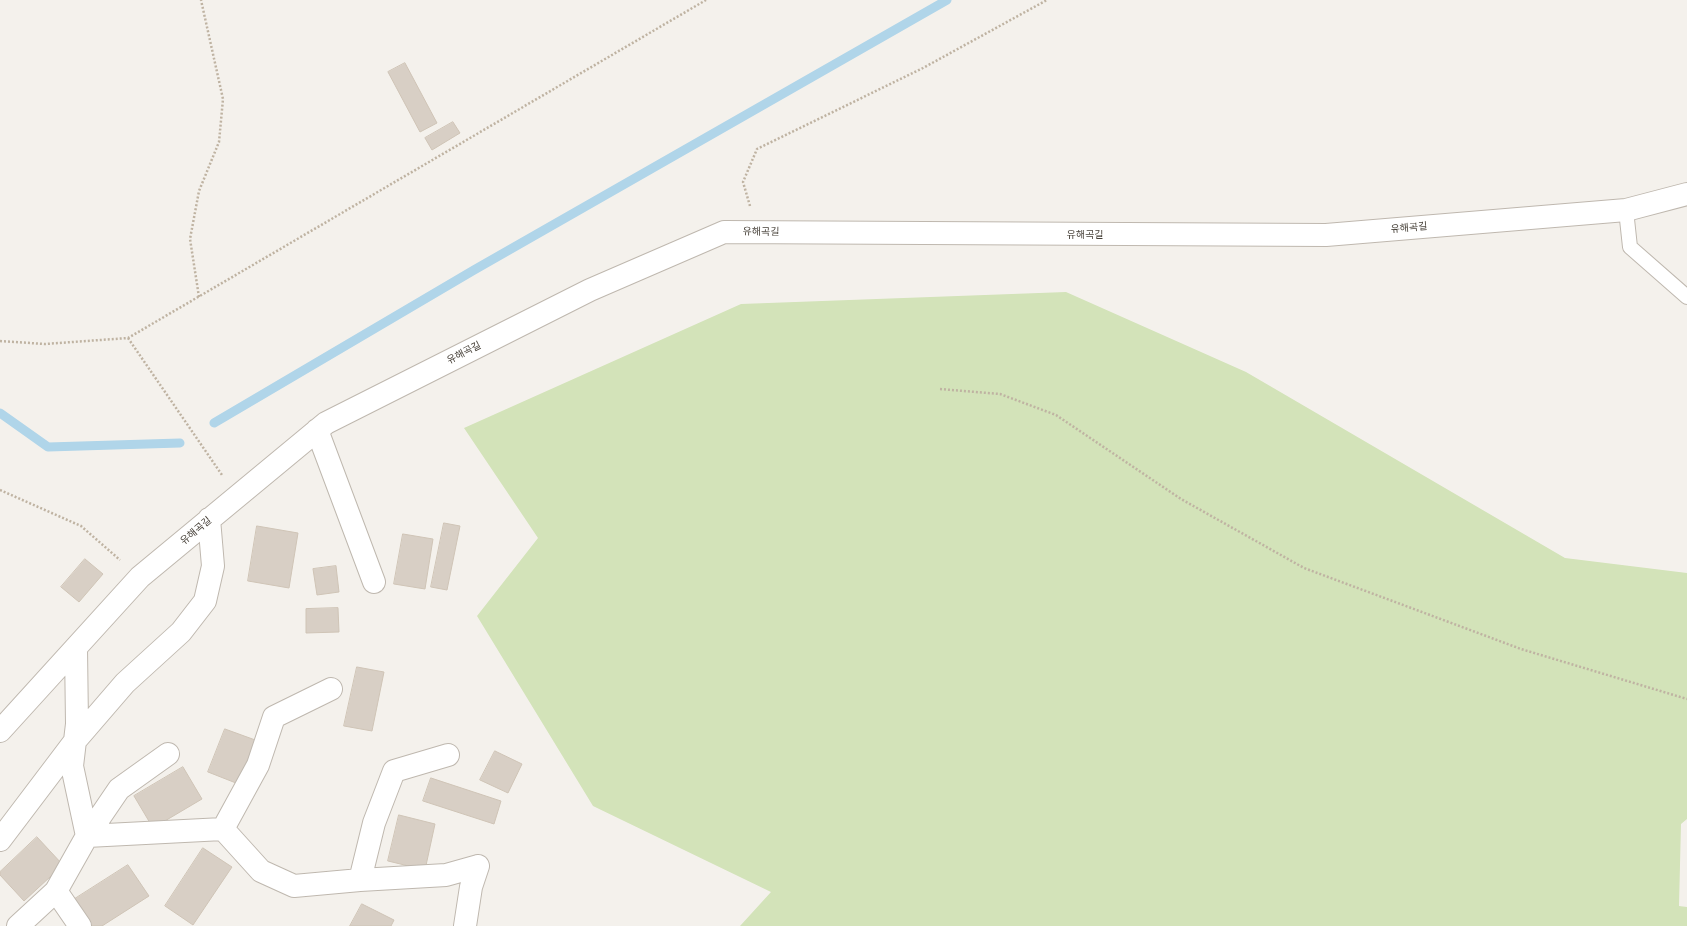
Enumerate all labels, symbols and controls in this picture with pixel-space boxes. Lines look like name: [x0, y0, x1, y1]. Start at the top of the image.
street label: 유해곡길: [1390, 220, 1428, 236]
street label: 유해곡길: [742, 226, 780, 238]
street label: 유해곡길: [1067, 229, 1103, 241]
street label: 유해곡길: [445, 339, 483, 367]
street label: 유해곡길: [178, 515, 214, 547]

